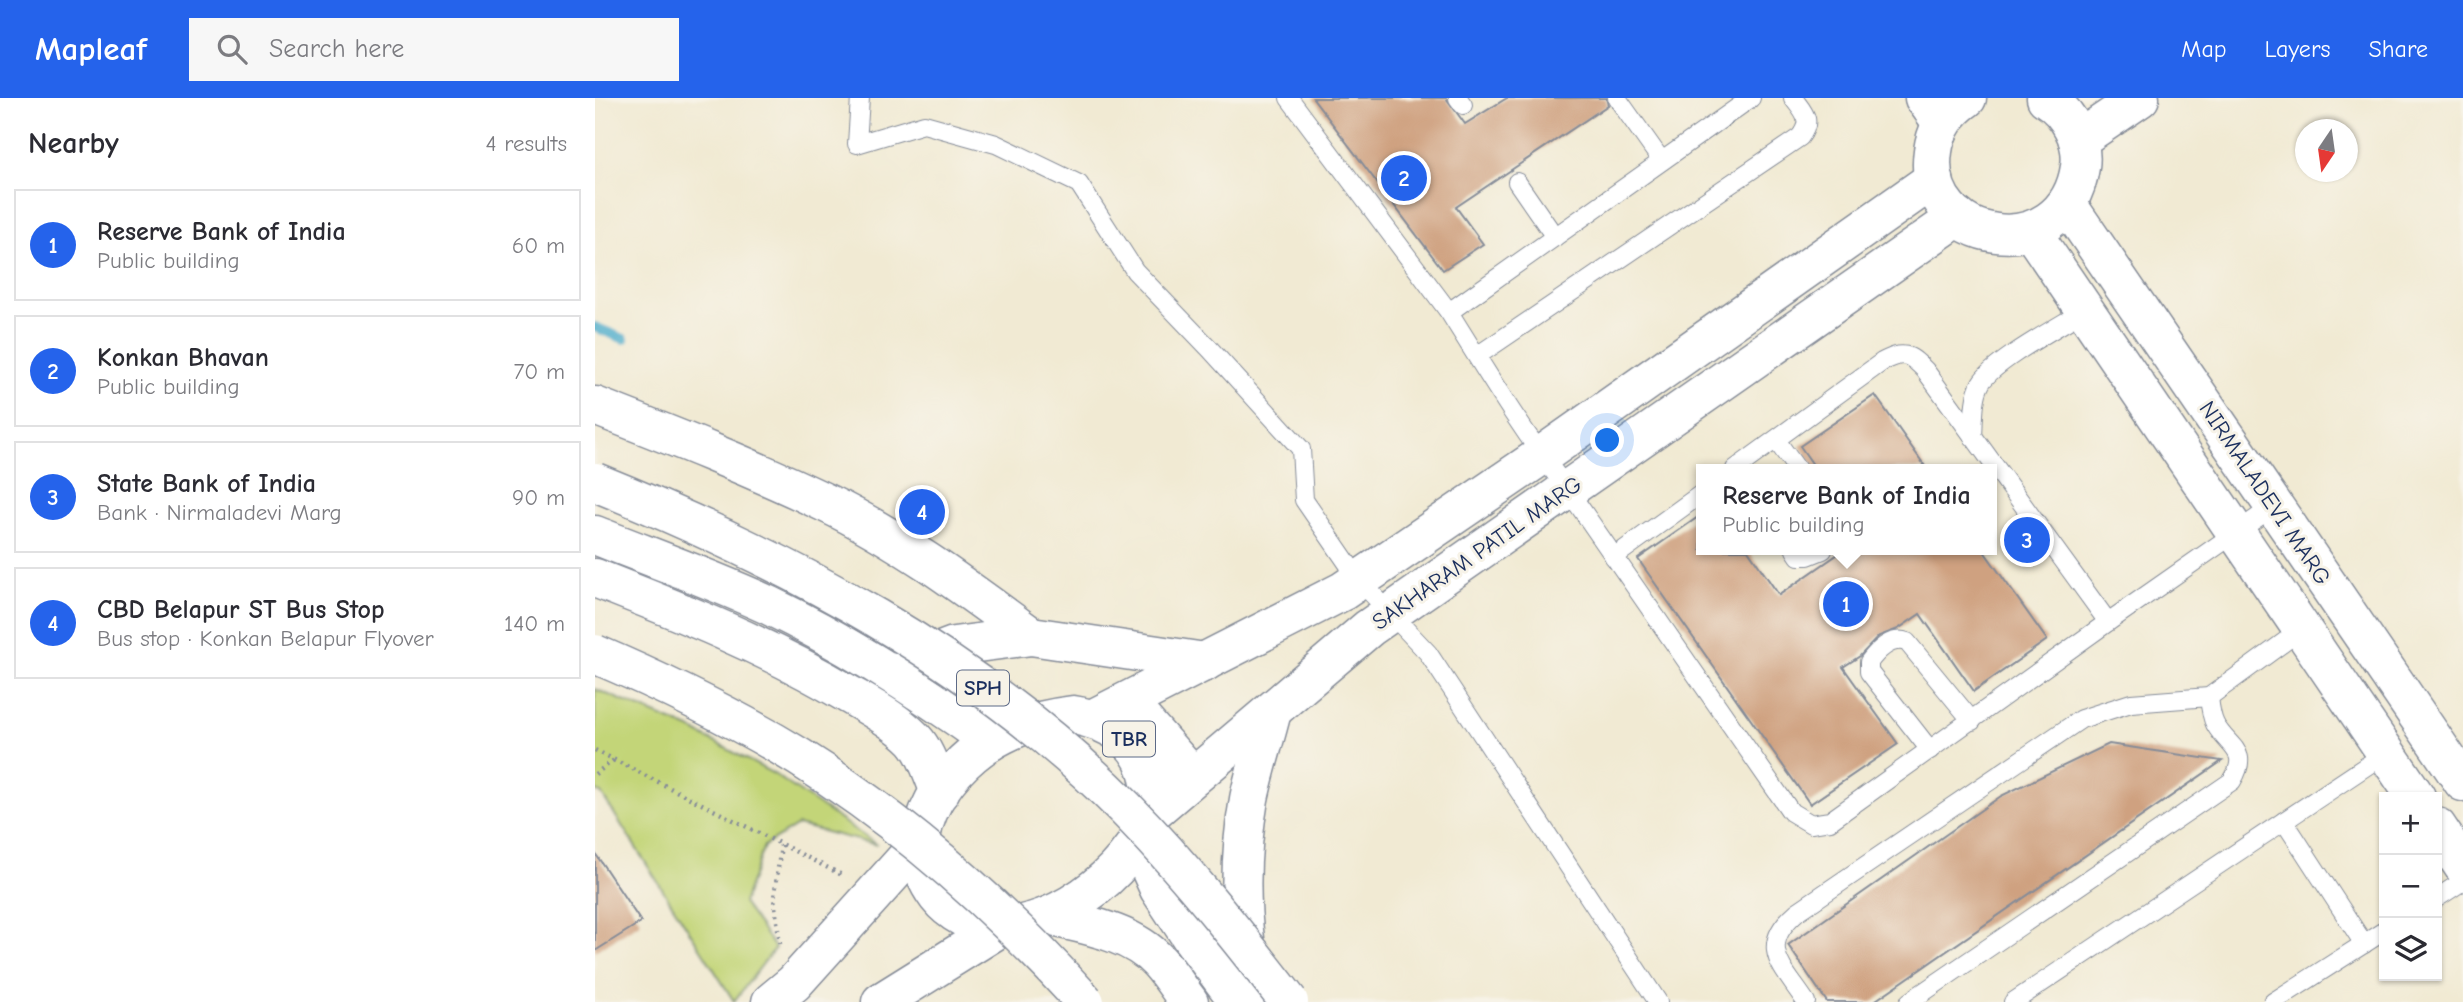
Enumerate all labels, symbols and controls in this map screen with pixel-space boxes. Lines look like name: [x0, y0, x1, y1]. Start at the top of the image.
search box: [189, 18, 679, 81]
text: Mapleaf: [35, 30, 147, 68]
icon: search: [213, 30, 251, 68]
text: Search here: [269, 34, 404, 64]
text: Map: [2181, 35, 2227, 63]
text: Layers: [2265, 35, 2330, 63]
text: Share: [2368, 35, 2428, 63]
north arrow: [2295, 119, 2358, 182]
text: Nearby: [28, 126, 119, 161]
text: 4 results: [485, 130, 567, 157]
pin: 2: [1381, 152, 1427, 204]
text: Reserve Bank of India: [97, 217, 346, 247]
text: 1: [48, 232, 58, 259]
text: 60 m: [512, 232, 565, 259]
text: Public building: [97, 247, 240, 274]
text: Konkan Bhavan: [97, 343, 269, 373]
text: 2: [47, 358, 59, 385]
text: 70 m: [513, 358, 565, 385]
text: Public building: [97, 373, 240, 400]
street label: NIRMALADEVI MARG: [2194, 396, 2336, 590]
your location: [1590, 423, 1624, 457]
popup: [1696, 464, 1997, 555]
text: State Bank of India: [97, 469, 316, 499]
street label: SAKHARAM PATIL MARG: [1367, 470, 1587, 636]
text: Reserve Bank of India: [1722, 481, 1971, 511]
text: 3: [47, 484, 59, 511]
text: 90 m: [512, 484, 565, 511]
pin: 4: [899, 486, 945, 538]
text: Bank · Nirmaladevi Marg: [97, 499, 342, 526]
text: Public building: [1722, 511, 1865, 538]
pin: 3: [2004, 514, 2050, 566]
pin: 1: [1823, 578, 1869, 630]
text: CBD Belapur ST Bus Stop: [97, 595, 385, 625]
text: 4: [48, 610, 58, 637]
text: 140 m: [504, 610, 565, 637]
text: Bus stop · Konkan Belapur Flyover: [97, 625, 434, 652]
road number: SPH: [957, 670, 1009, 706]
road number: TBR: [1103, 722, 1155, 756]
map controls: [2379, 792, 2442, 981]
button: +: [2379, 792, 2442, 855]
button: −: [2379, 855, 2442, 918]
button: layers: [2379, 918, 2442, 981]

